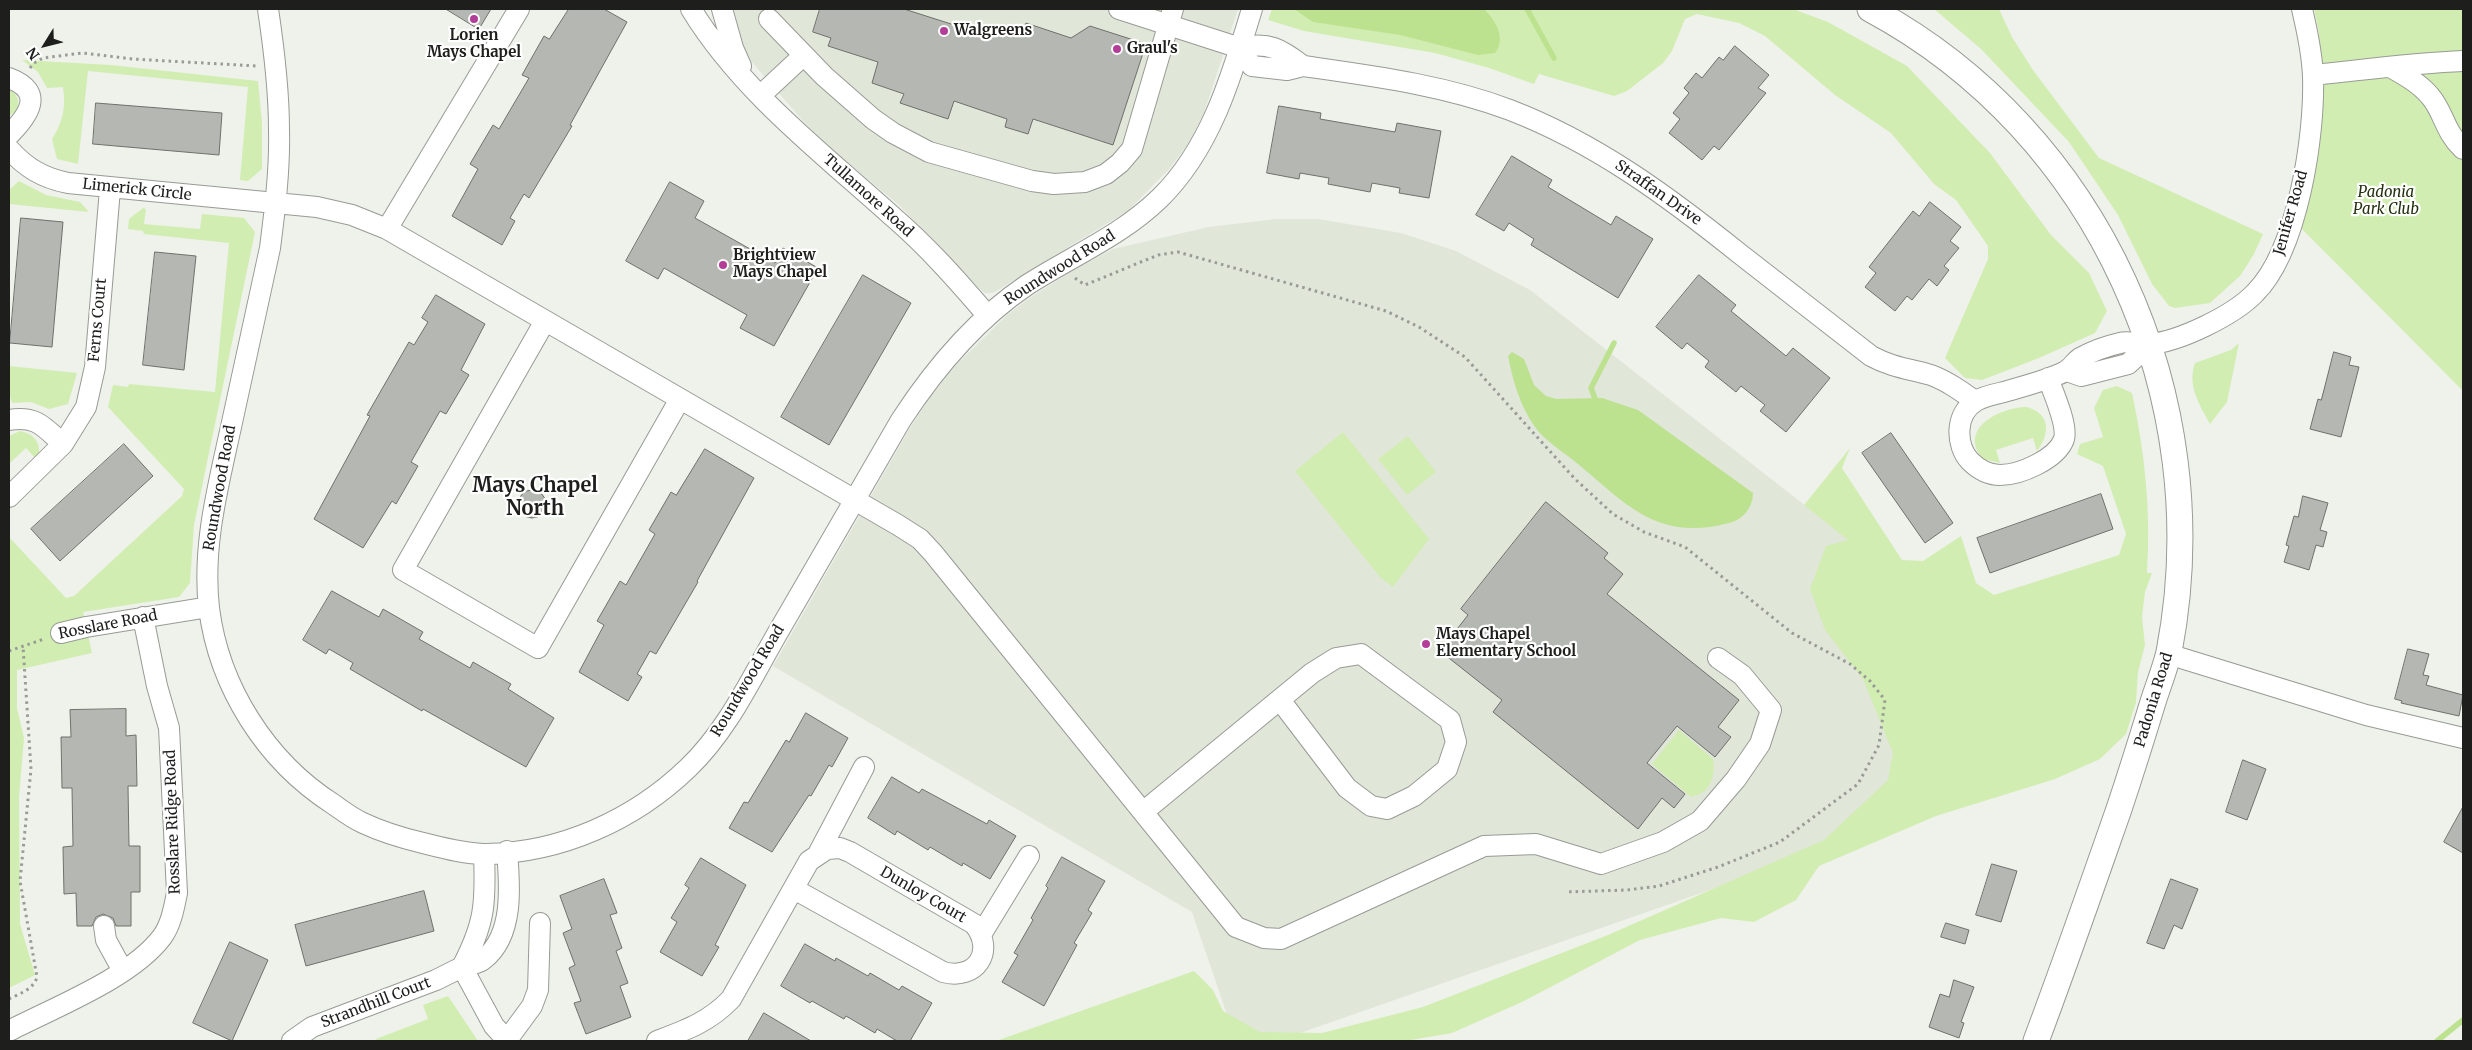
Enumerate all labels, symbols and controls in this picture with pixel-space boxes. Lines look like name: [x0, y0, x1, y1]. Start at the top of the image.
marker: Lorien Mays Chapel: [468, 13, 480, 25]
north arrow: [20, 20, 70, 70]
place label: Walgreens: [954, 22, 1032, 40]
marker: Walgreens: [938, 25, 950, 37]
place label: Lorien Mays Chapel: [427, 27, 521, 62]
place label: Graul's: [1127, 40, 1178, 58]
marker: Graul's: [1111, 43, 1123, 55]
text: N: [22, 44, 43, 64]
street label: Tullamore Road: [819, 151, 917, 241]
street label: Straffan Drive: [1611, 157, 1705, 229]
street label: Jenifer Road: [2270, 168, 2312, 258]
street label: Limerick Circle: [82, 175, 192, 205]
park label: Padonia Park Club: [2353, 184, 2419, 219]
street label: Roundwood Road: [1001, 227, 1119, 309]
place label: Brightview Mays Chapel: [733, 247, 827, 282]
marker: Brightview Mays Chapel: [717, 259, 729, 271]
street label: Ferns Court: [85, 277, 111, 363]
street label: Roundwood Road: [200, 424, 240, 552]
district label: Mays Chapel North: [472, 474, 598, 521]
street label: Rosslare Road: [57, 607, 159, 643]
street label: Roundwood Road: [708, 622, 788, 740]
place label: Mays Chapel Elementary School: [1436, 626, 1576, 661]
marker: Mays Chapel Elementary School: [1420, 638, 1432, 650]
street label: Padonia Road: [2131, 650, 2177, 750]
street label: Rosslare Ridge Road: [161, 749, 185, 895]
street label: Dunloy Court: [877, 863, 969, 927]
street label: Strandhill Court: [319, 974, 433, 1032]

